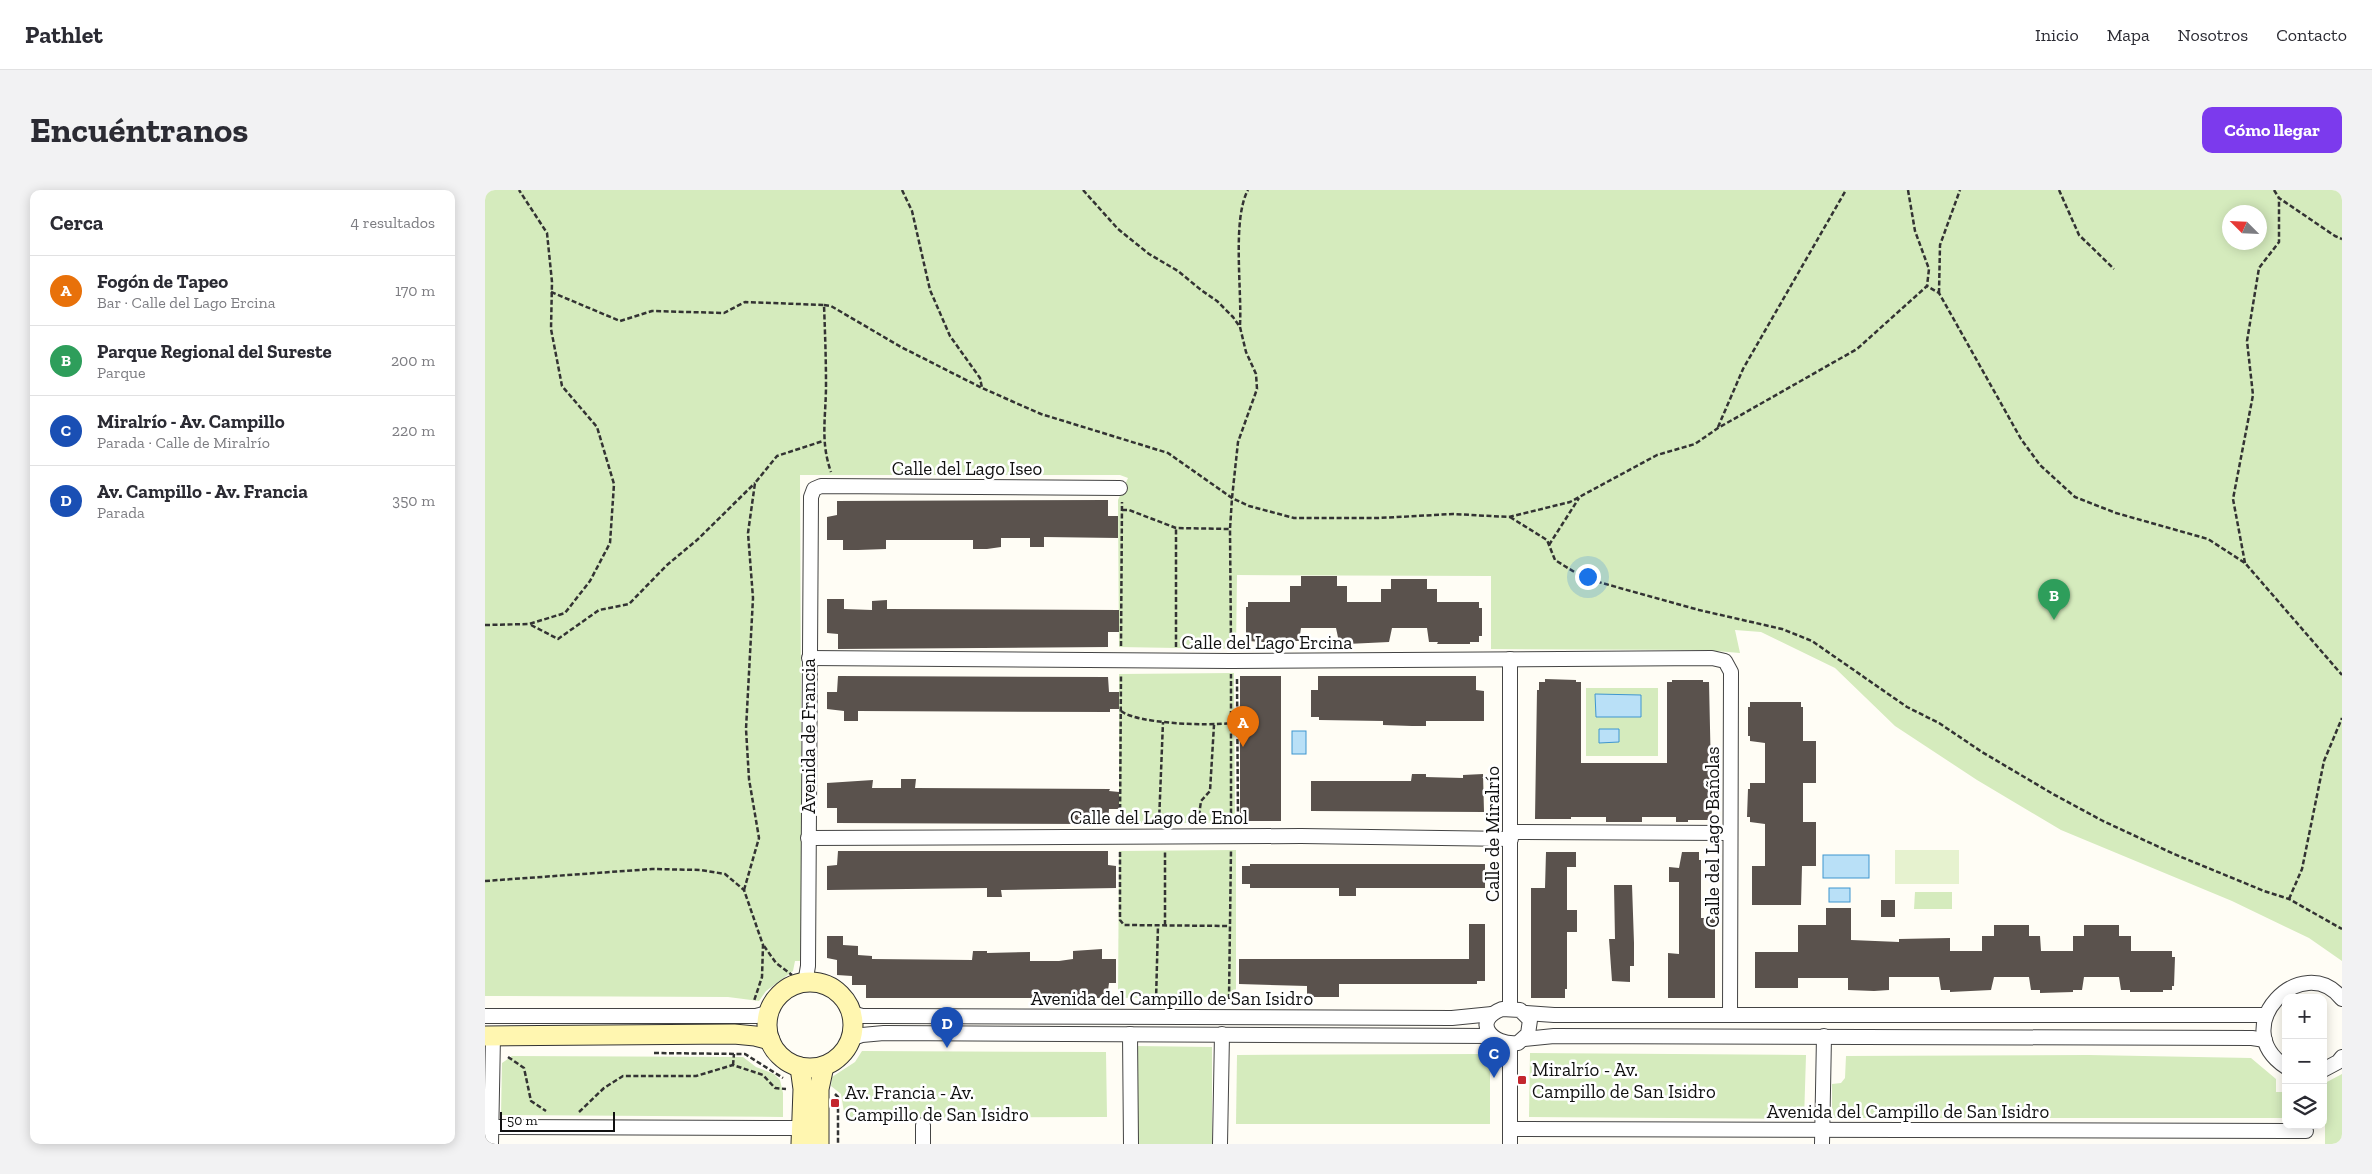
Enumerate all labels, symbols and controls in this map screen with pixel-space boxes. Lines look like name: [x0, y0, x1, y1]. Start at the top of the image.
text: Pathlet: [25, 20, 103, 49]
text: Inicio: [2035, 24, 2079, 46]
text: Mapa: [2107, 24, 2150, 46]
text: Nosotros: [2178, 24, 2248, 46]
text: Contacto: [2276, 24, 2347, 46]
button: Cómo llegar: [2202, 107, 2342, 153]
text: Encuéntranos: [30, 109, 248, 151]
north arrow: [2222, 205, 2267, 250]
text: Cerca: [50, 210, 103, 235]
text: 4 resultados: [351, 213, 435, 232]
text: Fogón de Tapeo: [97, 270, 228, 293]
text: A: [61, 281, 72, 300]
text: 170 m: [395, 281, 435, 300]
text: Bar · Calle del Lago Ercina: [97, 293, 276, 312]
text: Parque Regional del Sureste: [97, 340, 332, 363]
text: B: [61, 351, 71, 370]
text: 200 m: [391, 351, 435, 370]
text: Parque: [97, 363, 146, 382]
text: Miralrío - Av. Campillo: [97, 410, 285, 433]
text: C: [61, 421, 71, 440]
text: 220 m: [392, 421, 435, 440]
text: Parada · Calle de Miralrío: [97, 433, 270, 452]
street label: Calle del Lago Iseo: [892, 457, 1043, 480]
text: Av. Campillo - Av. Francia: [97, 480, 308, 503]
text: D: [60, 491, 72, 510]
text: 350 m: [392, 491, 435, 510]
text: Parada: [97, 503, 145, 522]
your location: [1575, 564, 1601, 590]
pin: B: [2038, 579, 2070, 620]
street label: Calle del Lago Ercina: [1182, 631, 1352, 654]
street label: Avenida de Francia: [797, 658, 820, 814]
pin: A: [1227, 706, 1259, 747]
street label: Calle del Lago Bañolas: [1701, 746, 1724, 928]
street label: Calle de Miralrío: [1481, 766, 1504, 902]
street label: Calle del Lago de Enol: [1070, 806, 1248, 829]
street label: Avenida del Campillo de San Isidro: [1031, 987, 1313, 1010]
map controls: [2282, 994, 2327, 1129]
button: +: [2282, 994, 2327, 1039]
pin: D: [931, 1007, 963, 1048]
pin: C: [1478, 1037, 1510, 1078]
button: −: [2282, 1039, 2327, 1084]
place label: Miralrío - Av. Campillo de San Isidro: [1532, 1058, 1716, 1103]
marker: Miralrío - Av. Campillo de San Isidro: [1516, 1074, 1528, 1086]
place label: Av. Francia - Av. Campillo de San Isidro: [845, 1081, 1029, 1126]
button: layers: [2282, 1084, 2327, 1129]
marker: Av. Francia - Av. Campillo de San Isidro: [829, 1097, 841, 1109]
street label: Avenida del Campillo de San Isidro: [1767, 1100, 2049, 1123]
scale bar: [500, 1109, 615, 1132]
text: 50 m: [507, 1112, 538, 1129]

